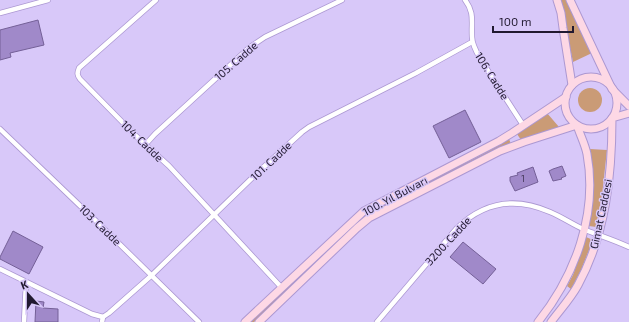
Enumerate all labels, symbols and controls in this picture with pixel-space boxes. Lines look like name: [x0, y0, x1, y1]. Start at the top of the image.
scale bar: [493, 8, 573, 34]
text: 100 m: [499, 14, 531, 28]
street label: 105. Cadde: [212, 38, 260, 83]
street label: 106. Cadde: [473, 50, 512, 102]
street label: 104. Cadde: [119, 117, 166, 164]
street label: 101. Cadde: [248, 138, 294, 183]
street label: 100. Yıl Bulvarı: [360, 173, 429, 218]
house number: 1: [521, 173, 525, 184]
street label: Gimat Caddesi: [587, 178, 614, 250]
street label: 103. Cadde: [77, 202, 124, 248]
street label: 3200. Cadde: [422, 214, 473, 268]
north arrow: [8, 274, 48, 314]
text: K: [19, 277, 30, 292]

